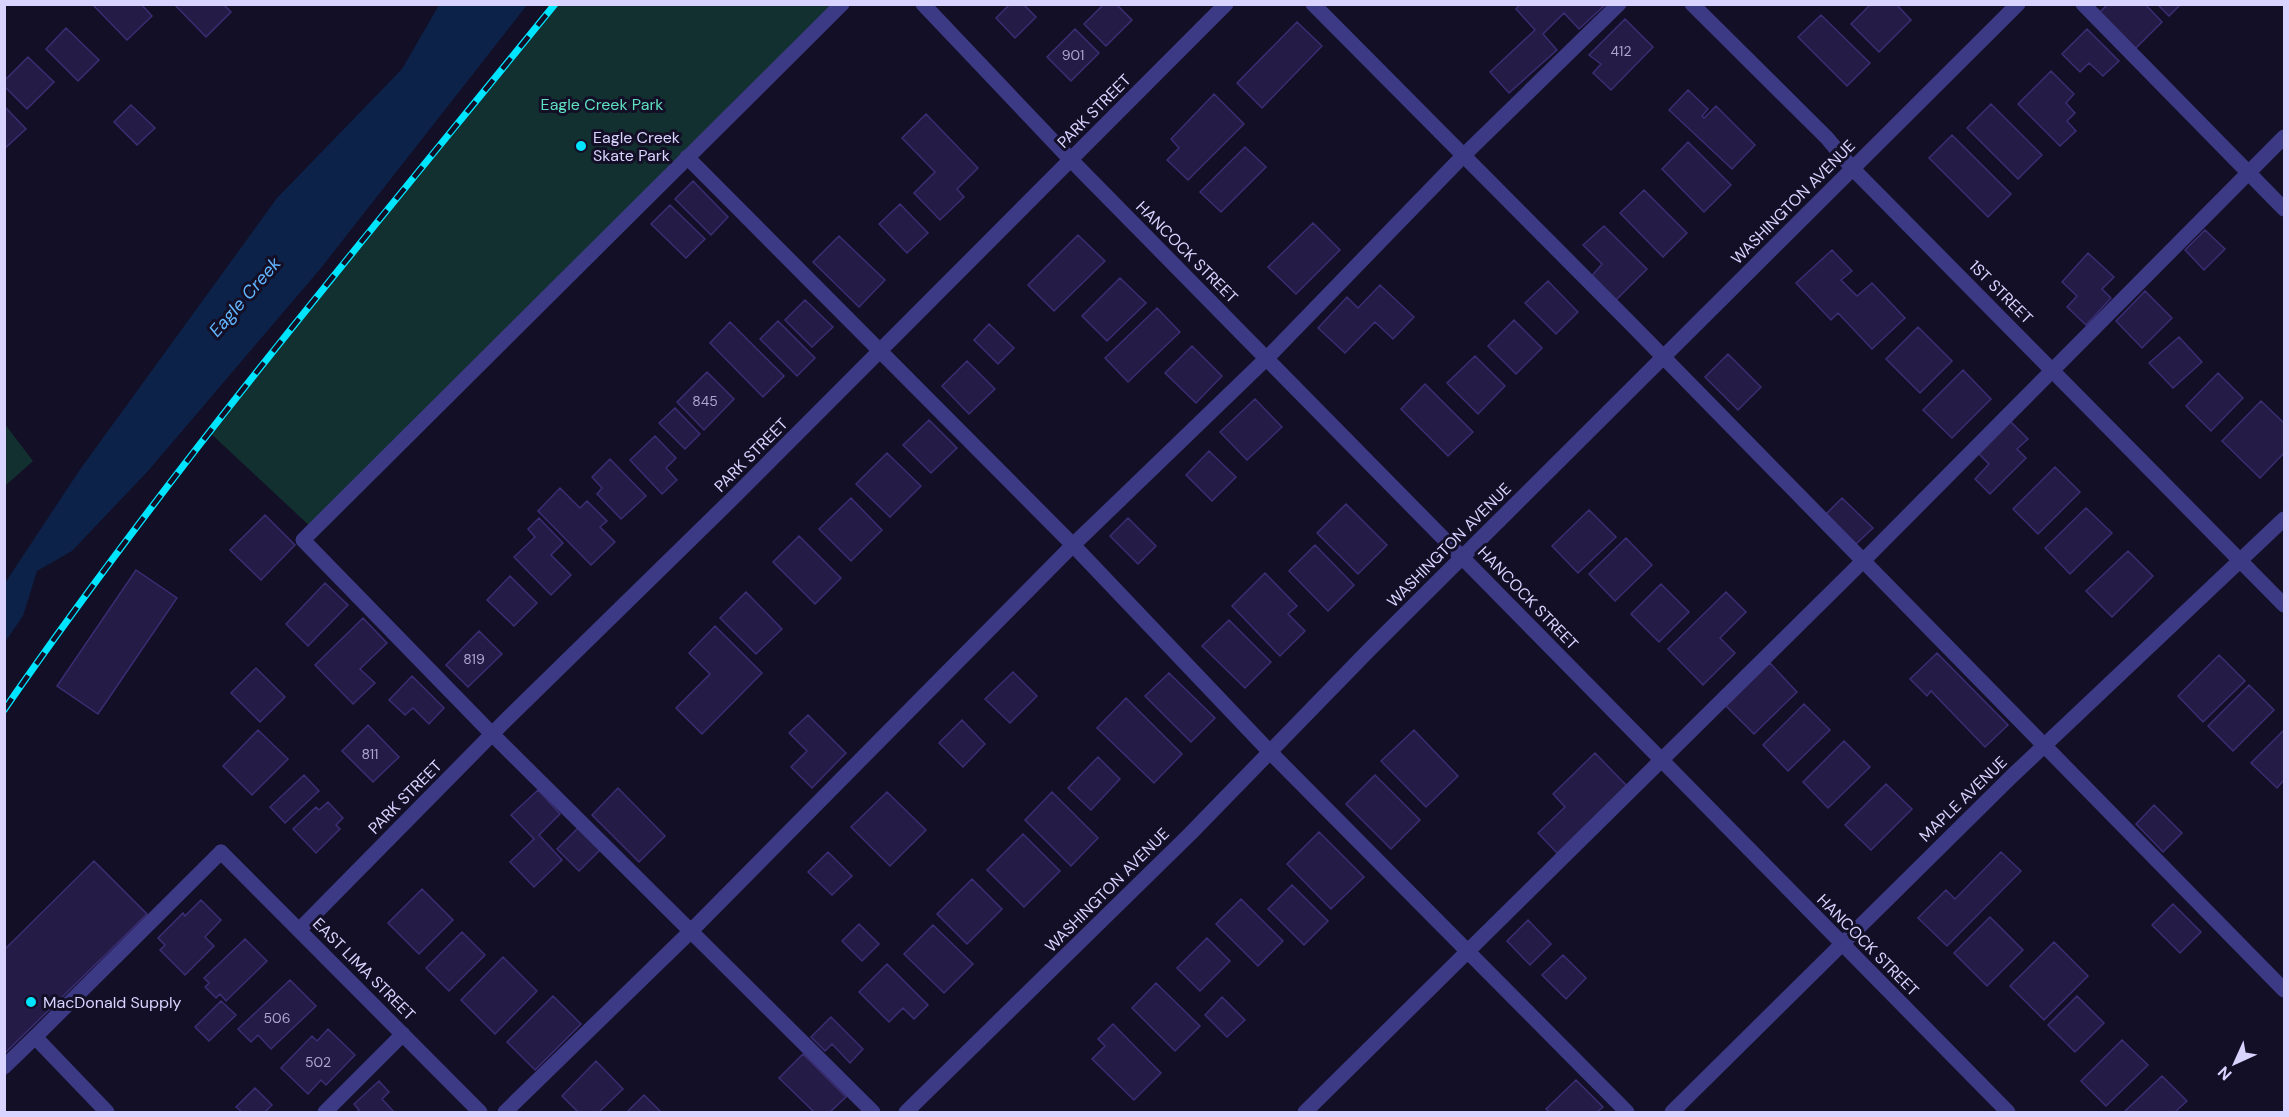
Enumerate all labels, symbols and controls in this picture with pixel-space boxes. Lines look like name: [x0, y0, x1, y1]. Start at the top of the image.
house number: 412: [1611, 42, 1631, 60]
house number: 901: [1062, 46, 1084, 64]
street label: PARK STREET: [1053, 70, 1135, 152]
park label: Eagle Creek Park: [541, 94, 663, 115]
place label: Eagle Creek Skate Park: [593, 127, 680, 166]
street label: WASHINGTON AVENUE: [1726, 135, 1860, 269]
marker: Eagle Creek Skate Park: [574, 139, 588, 153]
street label: HANCOCK STREET: [1131, 196, 1243, 308]
water label: Eagle Creek: [204, 251, 287, 342]
street label: 1ST STREET: [1965, 256, 2037, 328]
house number: 845: [692, 392, 718, 410]
street label: PARK STREET: [710, 414, 792, 496]
street label: WASHINGTON AVENUE: [1382, 478, 1516, 612]
street label: HANCOCK STREET: [1473, 542, 1583, 654]
house number: 819: [463, 650, 485, 668]
house number: 811: [362, 745, 378, 763]
street label: MAPLE AVENUE: [1915, 752, 2011, 846]
street label: PARK STREET: [364, 756, 446, 838]
street label: WASHINGTON AVENUE: [1040, 823, 1174, 957]
street label: HANCOCK STREET: [1812, 889, 1924, 1001]
street label: EAST LIMA STREET: [308, 913, 420, 1025]
place label: MacDonald Supply: [43, 992, 182, 1013]
marker: MacDonald Supply: [24, 995, 38, 1009]
house number: 506: [264, 1009, 290, 1027]
north arrow: [2205, 1033, 2265, 1093]
house number: 502: [305, 1053, 331, 1071]
text: N: [2213, 1062, 2236, 1085]

